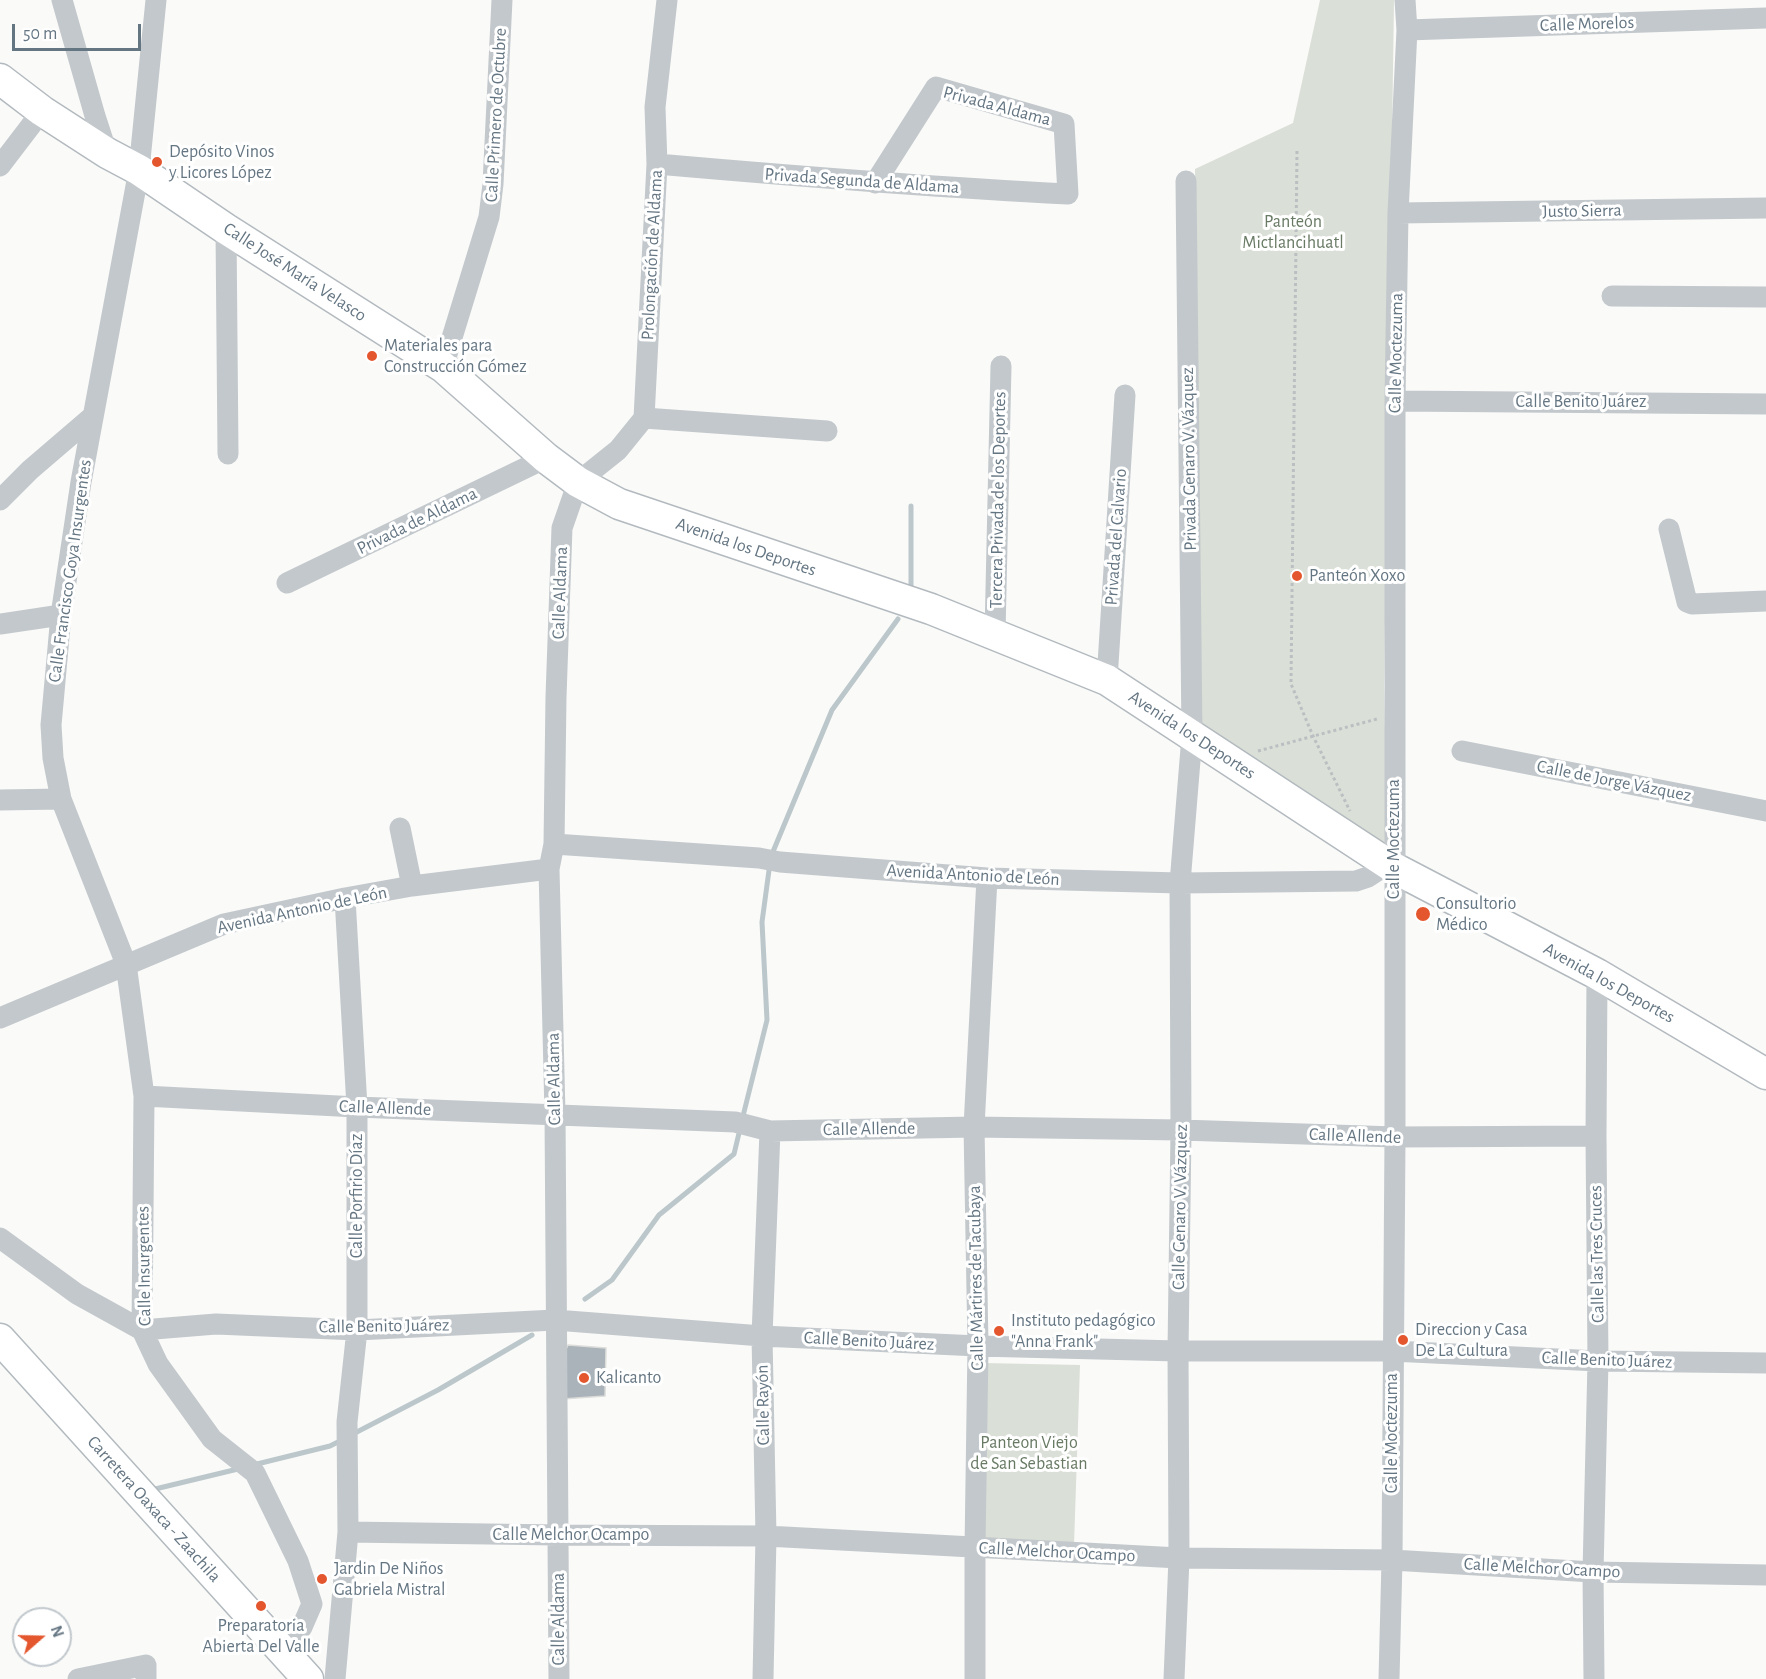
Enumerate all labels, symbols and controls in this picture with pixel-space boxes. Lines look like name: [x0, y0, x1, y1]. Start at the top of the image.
scale bar: [15, 12, 144, 50]
street label: Calle Morelos: [1539, 12, 1635, 36]
text: 50 m: [23, 25, 57, 43]
street label: Calle Primero de Octubre: [481, 27, 511, 203]
street label: Privada Aldama: [941, 81, 1053, 131]
place label: Depósito Vinos y Licores López: [169, 141, 275, 184]
marker: Depósito Vinos y Licores López: [150, 155, 164, 169]
street label: Privada Segunda de Aldama: [764, 163, 960, 199]
street label: Prolongación de Aldama: [637, 169, 667, 341]
street label: Justo Sierra: [1542, 200, 1622, 222]
park label: Panteón Mictlancihuatl: [1242, 211, 1344, 254]
street label: Calle José María Velasco: [219, 218, 371, 326]
street label: Calle Moctezuma: [1384, 293, 1408, 413]
place label: Materiales para Construcción Gómez: [384, 335, 527, 378]
marker: Materiales para Construcción Gómez: [365, 349, 379, 363]
street label: Privada Genaro V. Vázquez: [1177, 367, 1201, 551]
street label: Tercera Privada de los Deportes: [985, 391, 1011, 609]
street label: Calle Benito Juárez: [1516, 391, 1646, 413]
street label: Calle Francisco Goya Insurgentes: [44, 458, 96, 684]
street label: Privada del Calvario: [1100, 468, 1132, 606]
street label: Privada de Aldama: [353, 483, 481, 559]
street label: Avenida los Deportes: [673, 513, 819, 581]
street label: Calle Aldama: [548, 546, 572, 640]
place label: Panteón Xoxo: [1309, 565, 1405, 587]
marker: Panteón Xoxo: [1290, 569, 1304, 583]
street label: Avenida los Deportes: [1125, 686, 1259, 784]
street label: Calle de Jorge Vázquez: [1535, 755, 1693, 807]
street label: Calle Moctezuma: [1383, 779, 1405, 899]
street label: Avenida Antonio de León: [886, 860, 1060, 890]
street label: Avenida Antonio de León: [215, 881, 389, 939]
place label: Consultorio Médico: [1436, 893, 1516, 936]
marker: Consultorio Médico: [1414, 905, 1432, 923]
street label: Avenida los Deportes: [1540, 938, 1678, 1028]
street label: Calle Aldama: [542, 1032, 566, 1126]
street label: Calle Allende: [338, 1096, 432, 1120]
street label: Calle Allende: [823, 1117, 915, 1141]
street label: Calle Genaro V. Vázquez: [1168, 1124, 1192, 1290]
street label: Calle Allende: [1308, 1124, 1402, 1148]
street label: Calle Porfirio Díaz: [346, 1134, 368, 1258]
street label: Calle Mártires de Tacubaya: [964, 1185, 988, 1371]
street label: Calle las Tres Cruces: [1585, 1185, 1609, 1323]
street label: Calle Insurgentes: [132, 1206, 156, 1326]
place label: Instituto pedagógico "Anna Frank": [1011, 1310, 1156, 1352]
street label: Calle Benito Juárez: [318, 1314, 450, 1338]
place label: Direccion y Casa De La Cultura: [1415, 1319, 1528, 1362]
marker: Instituto pedagógico "Anna Frank": [992, 1324, 1006, 1338]
street label: Calle Benito Juárez: [803, 1327, 935, 1355]
marker: Direccion y Casa De La Cultura: [1396, 1333, 1410, 1347]
street label: Calle Benito Juárez: [1541, 1347, 1673, 1373]
street label: Calle Rayón: [751, 1364, 775, 1446]
place label: Kalicanto: [596, 1367, 661, 1389]
marker: Kalicanto: [577, 1371, 591, 1385]
street label: Calle Moctezuma: [1381, 1373, 1403, 1493]
street label: Carretera Oaxaca - Zaachila: [83, 1431, 225, 1587]
park label: Panteon Viejo de San Sebastian: [970, 1432, 1088, 1474]
street label: Calle Melchor Ocampo: [493, 1524, 649, 1546]
street label: Calle Melchor Ocampo: [978, 1537, 1136, 1567]
street label: Calle Melchor Ocampo: [1463, 1553, 1621, 1583]
place label: Jardin De Niños Gabriela Mistral: [334, 1558, 446, 1600]
marker: Jardin De Niños Gabriela Mistral: [315, 1572, 329, 1586]
street label: Calle Aldama: [548, 1573, 570, 1665]
marker: Preparatoria Abierta Del Valle: [254, 1599, 268, 1613]
north arrow: [12, 1607, 72, 1667]
place label: Preparatoria Abierta Del Valle: [202, 1615, 320, 1658]
text: N: [48, 1624, 66, 1639]

